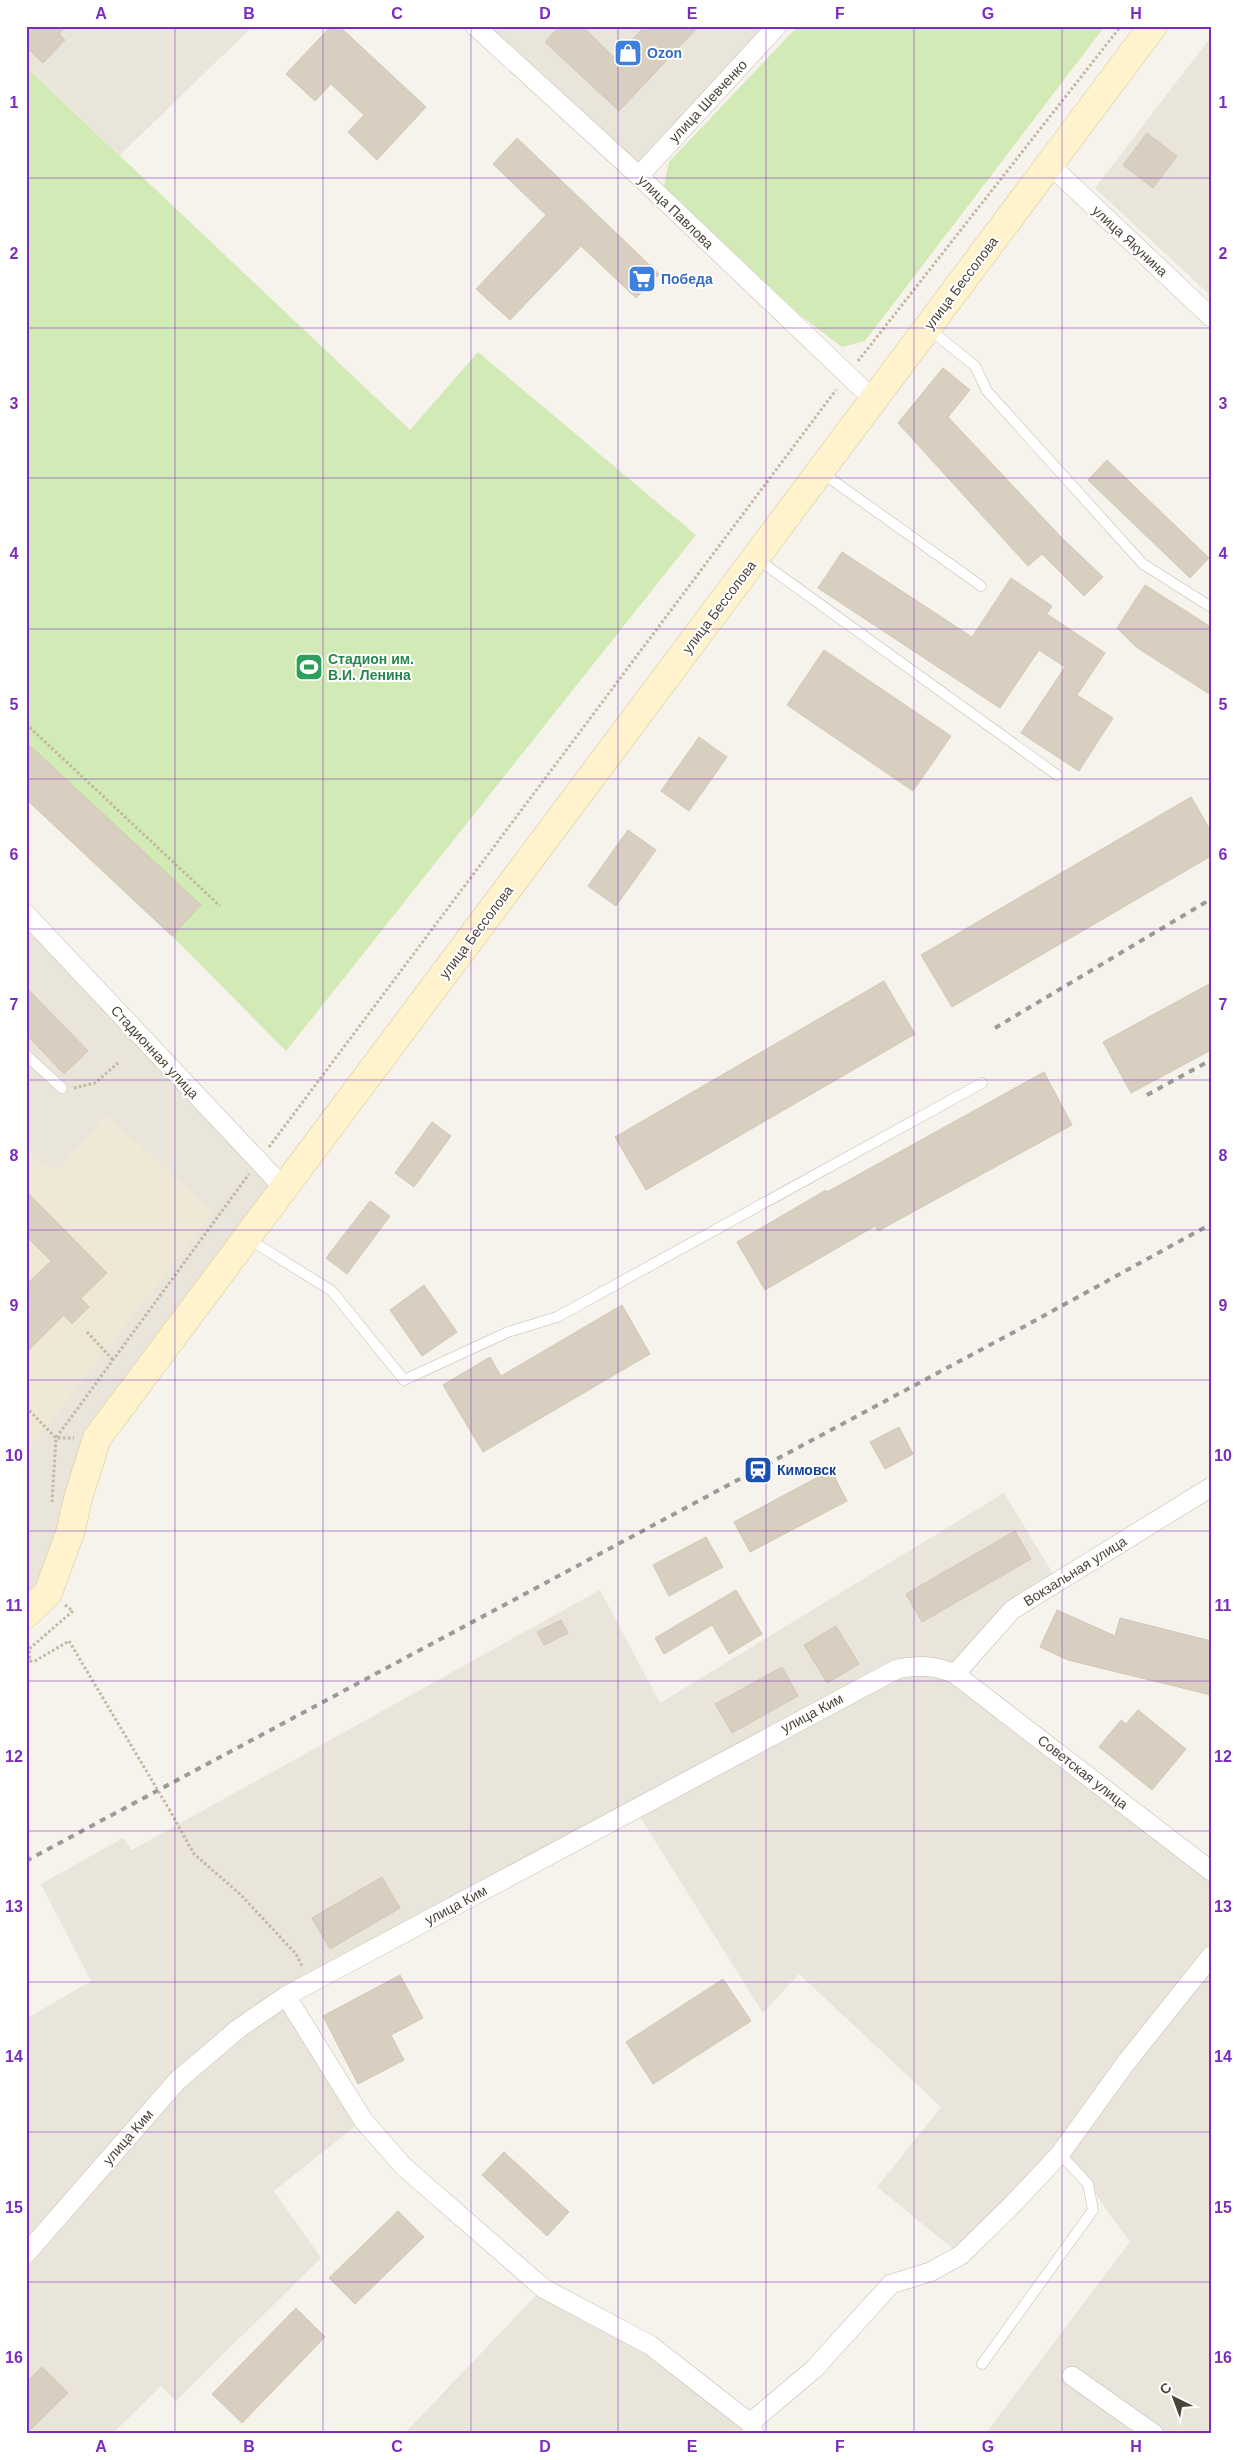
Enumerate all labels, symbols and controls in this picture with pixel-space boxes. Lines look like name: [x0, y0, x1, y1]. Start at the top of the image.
text: A: [95, 5, 107, 22]
text: B: [243, 5, 255, 22]
text: C: [391, 5, 403, 22]
text: D: [539, 5, 551, 22]
text: E: [687, 5, 698, 22]
text: F: [835, 5, 845, 22]
text: G: [982, 5, 994, 22]
text: H: [1130, 5, 1142, 22]
shop icon: Ozon: [613, 38, 643, 68]
place label: Ozon: [647, 45, 682, 61]
street label: улица Шевченко: [666, 56, 750, 145]
text: 1: [10, 94, 19, 111]
text: 1: [1219, 94, 1228, 111]
street label: улица Павлова: [635, 172, 717, 252]
street label: улица Якунина: [1089, 202, 1171, 280]
street label: улица Бессолова: [921, 233, 1001, 333]
text: 2: [10, 245, 19, 262]
text: 2: [1219, 245, 1228, 262]
supermarket icon: Победа: [627, 264, 657, 294]
place label: Победа: [661, 271, 713, 287]
text: 3: [10, 395, 19, 412]
text: 3: [1219, 395, 1228, 412]
text: 4: [10, 545, 19, 562]
text: 4: [1219, 545, 1228, 562]
street label: улица Бессолова: [679, 557, 759, 657]
place label: Стадион им. В.И. Ленина: [328, 651, 414, 683]
sports icon: Стадион им. В.И. Ленина: [294, 652, 324, 682]
text: 5: [10, 696, 19, 713]
text: 5: [1219, 696, 1228, 713]
text: 6: [10, 846, 19, 863]
text: 6: [1219, 846, 1228, 863]
street label: улица Бессолова: [436, 882, 516, 982]
text: 7: [10, 996, 19, 1013]
text: 7: [1219, 996, 1228, 1013]
street label: Стадионная улица: [108, 1002, 202, 1102]
text: 8: [10, 1147, 19, 1164]
text: 8: [1219, 1147, 1228, 1164]
text: 9: [10, 1297, 19, 1314]
text: 9: [1219, 1297, 1228, 1314]
text: 10: [5, 1447, 23, 1464]
text: 10: [1214, 1447, 1232, 1464]
station icon: Кимовск: [743, 1455, 773, 1485]
place label: Кимовск: [777, 1462, 837, 1478]
street label: Вокзальная улица: [1020, 1533, 1130, 1609]
text: 11: [6, 1597, 23, 1614]
text: 11: [1215, 1597, 1232, 1614]
street label: улица Ким: [778, 1690, 846, 1736]
street label: Советская улица: [1035, 1732, 1131, 1812]
text: 12: [5, 1748, 23, 1765]
text: 12: [1214, 1748, 1232, 1765]
street label: улица Ким: [422, 1882, 490, 1928]
text: 13: [5, 1898, 23, 1915]
text: 13: [1214, 1898, 1232, 1915]
text: 14: [5, 2048, 23, 2065]
text: 14: [1214, 2048, 1232, 2065]
street label: улица Ким: [100, 2106, 156, 2168]
text: 15: [5, 2199, 23, 2216]
text: 15: [1214, 2199, 1232, 2216]
text: 16: [5, 2349, 23, 2366]
text: 16: [1214, 2349, 1232, 2366]
north arrow: [1150, 2372, 1200, 2422]
text: С: [1156, 2379, 1174, 2398]
text: A: [95, 2438, 107, 2455]
text: B: [243, 2438, 255, 2455]
text: C: [391, 2438, 403, 2455]
text: D: [539, 2438, 551, 2455]
text: E: [687, 2438, 698, 2455]
text: F: [835, 2438, 845, 2455]
text: G: [982, 2438, 994, 2455]
text: H: [1130, 2438, 1142, 2455]

